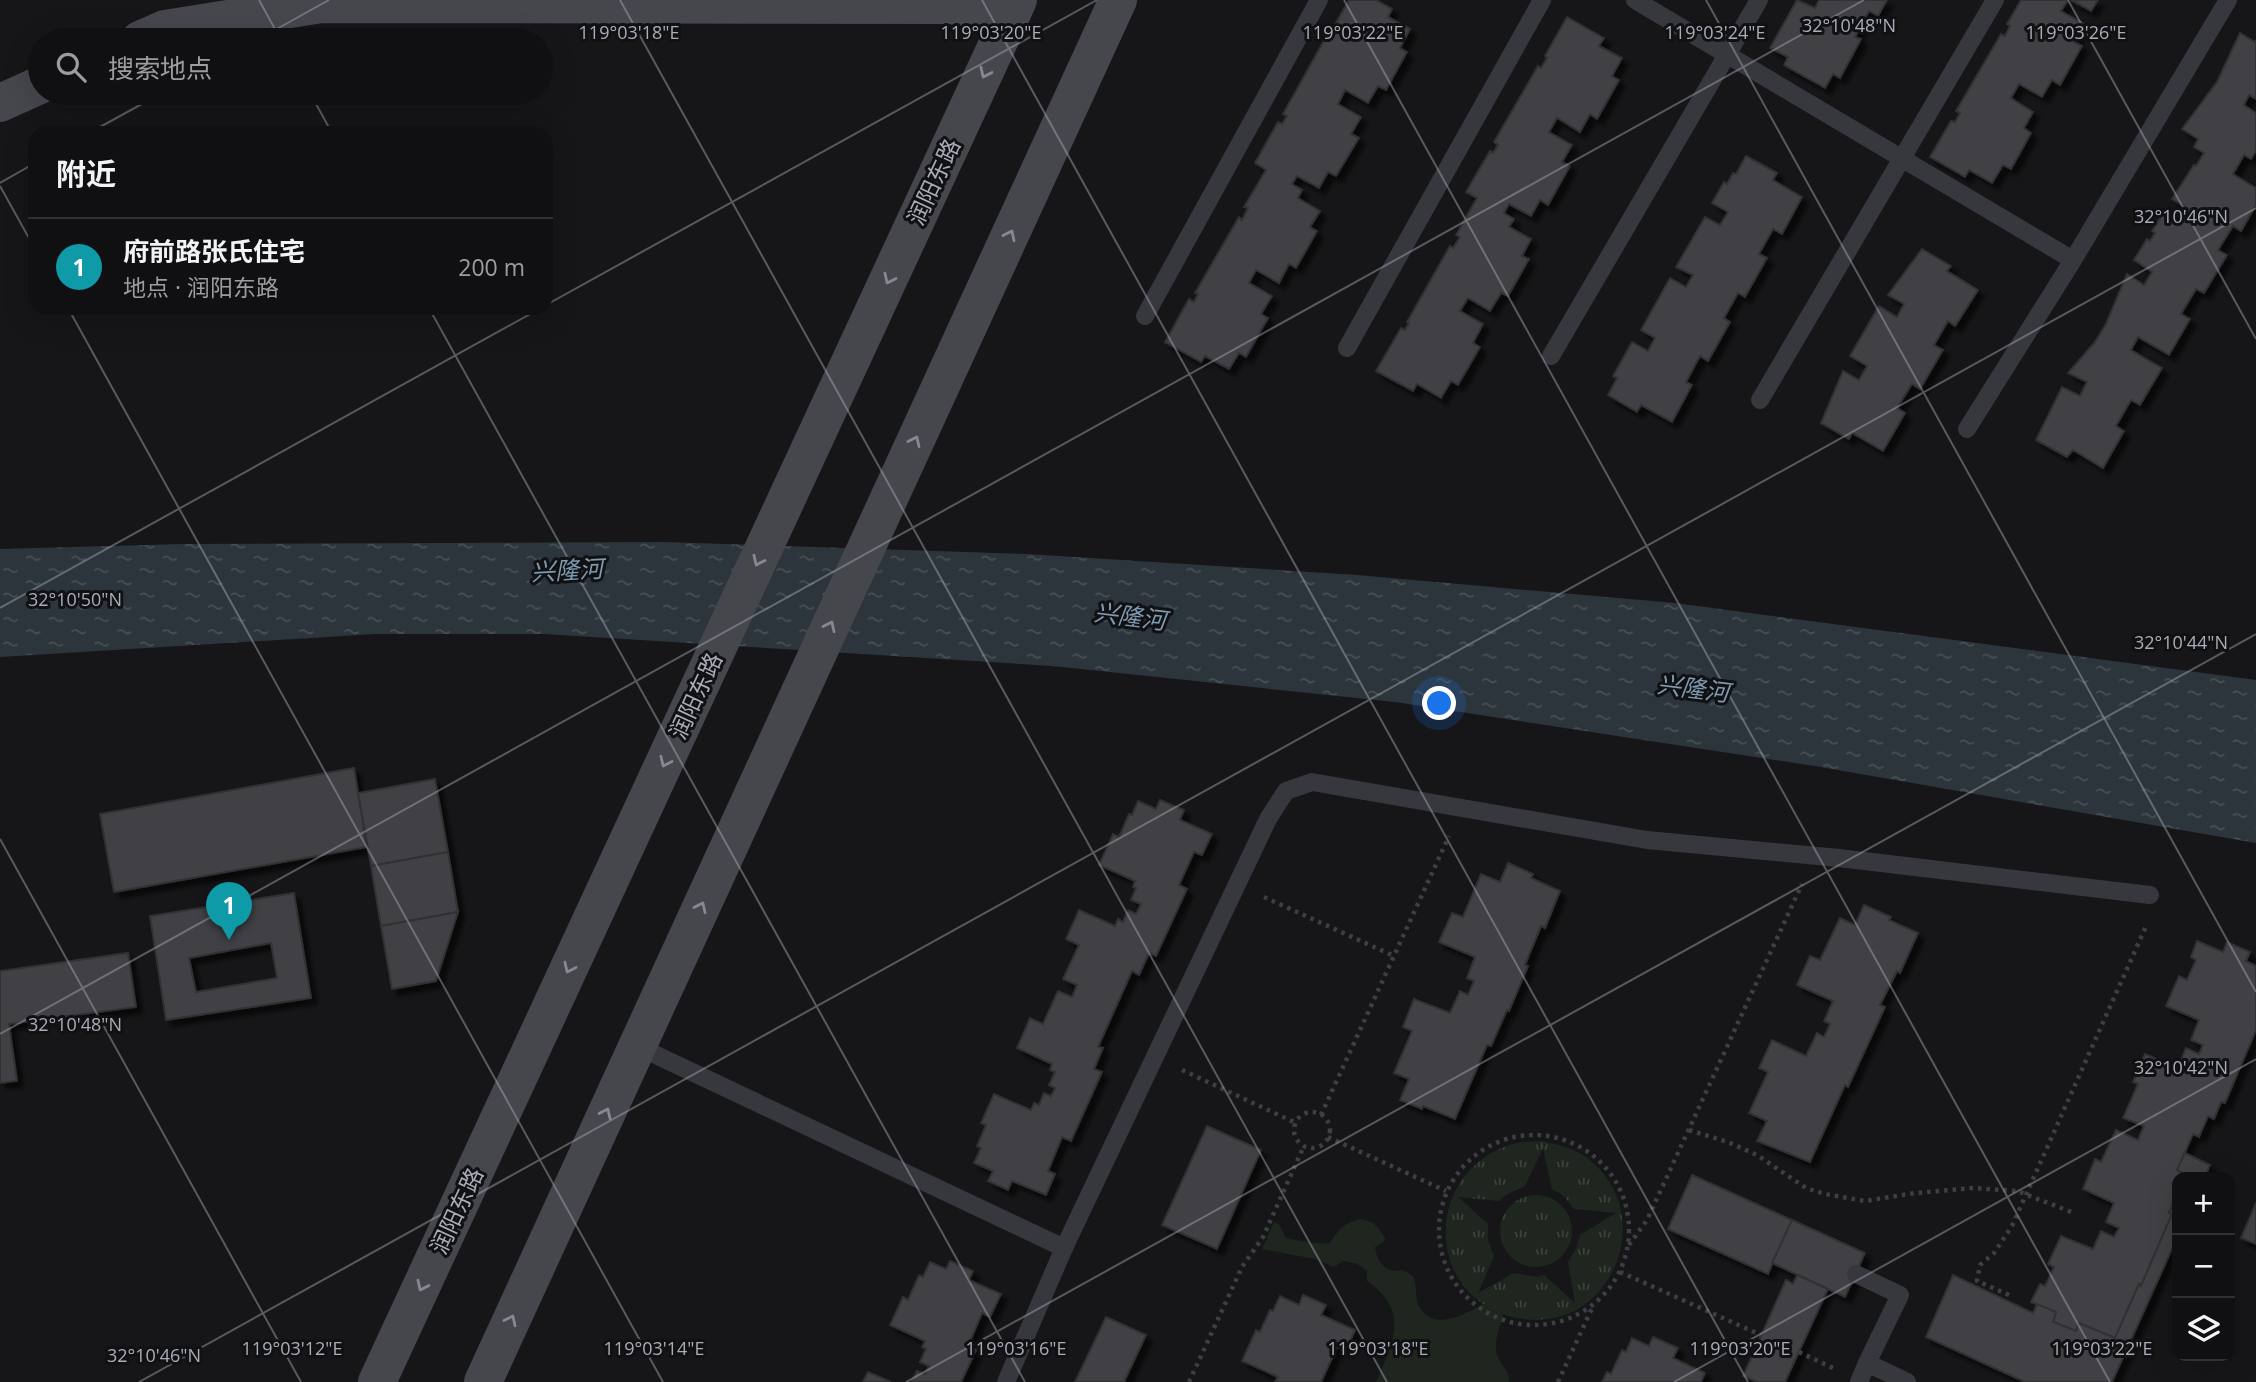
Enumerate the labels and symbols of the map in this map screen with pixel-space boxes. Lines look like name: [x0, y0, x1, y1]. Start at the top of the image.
text: 32°10'48"N: [1802, 13, 1896, 37]
text: 119°03'18"E: [579, 20, 679, 44]
text: 119°03'20"E: [941, 20, 1041, 44]
text: 119°03'22"E: [1303, 20, 1403, 44]
text: 119°03'24"E: [1665, 20, 1765, 44]
text: 119°03'26"E: [2026, 20, 2126, 44]
one-way arrow: [979, 66, 993, 78]
street label: 润阳东路: [899, 133, 967, 230]
text: 32°10'46"N: [2134, 204, 2228, 228]
one-way arrow: [1002, 229, 1016, 242]
one-way arrow: [883, 272, 897, 284]
one-way arrow: [907, 436, 921, 448]
water label: 兴隆河: [530, 551, 608, 588]
one-way arrow: [752, 554, 766, 567]
text: 32°10'50"N: [28, 587, 122, 611]
water label: 兴隆河: [1092, 595, 1172, 637]
one-way arrow: [822, 621, 836, 633]
text: 32°10'44"N: [2134, 630, 2228, 654]
street label: 润阳东路: [661, 647, 729, 744]
water label: 兴隆河: [1655, 667, 1735, 709]
your location: [1422, 686, 1456, 720]
one-way arrow: [659, 755, 673, 767]
pin: 1: [206, 882, 252, 940]
one-way arrow: [693, 901, 707, 914]
one-way arrow: [564, 961, 578, 973]
text: 32°10'48"N: [28, 1012, 122, 1036]
text: 32°10'42"N: [2134, 1055, 2228, 1079]
one-way arrow: [598, 1108, 612, 1120]
street label: 润阳东路: [422, 1162, 490, 1259]
one-way arrow: [416, 1278, 430, 1291]
one-way arrow: [503, 1315, 517, 1327]
text: 119°03'12"E: [242, 1336, 342, 1360]
text: 119°03'14"E: [604, 1336, 704, 1360]
text: 119°03'16"E: [966, 1336, 1066, 1360]
text: 119°03'18"E: [1328, 1336, 1428, 1360]
text: 119°03'20"E: [1690, 1336, 1790, 1360]
text: 119°03'22"E: [2052, 1336, 2152, 1360]
text: 32°10'46"N: [107, 1343, 201, 1367]

